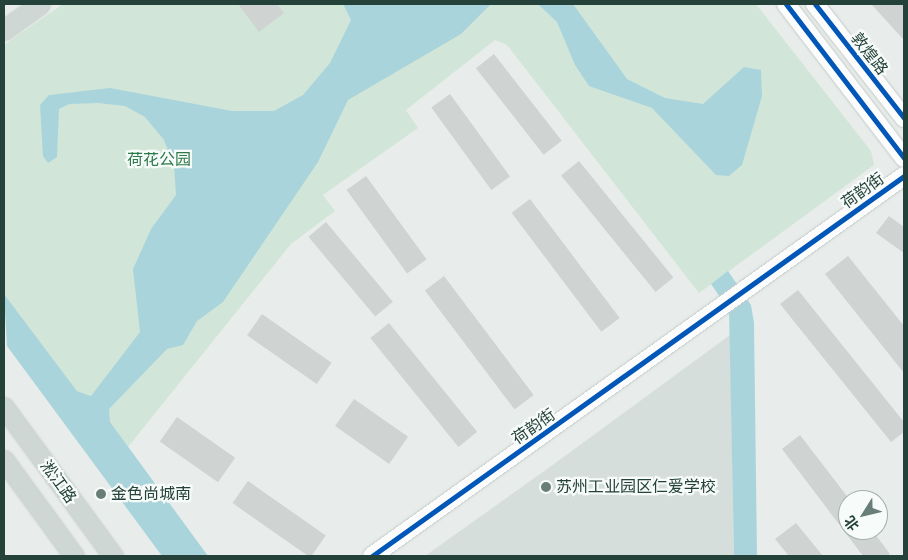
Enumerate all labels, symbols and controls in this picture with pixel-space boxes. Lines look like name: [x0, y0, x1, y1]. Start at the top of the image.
street label: 敦煌路: [847, 29, 891, 79]
park label: 荷花公园: [127, 150, 191, 170]
street label: 荷韵街: [838, 169, 888, 213]
street label: 荷韵街: [509, 405, 559, 449]
street label: 淞江路: [36, 457, 80, 507]
place label: 苏州工业园区仁爱学校: [556, 477, 716, 497]
marker: 苏州工业园区仁爱学校: [540, 481, 552, 493]
place label: 金色尚城南: [111, 484, 191, 504]
marker: 金色尚城南: [95, 488, 107, 500]
north arrow: [838, 490, 888, 540]
text: 北: [840, 512, 863, 534]

